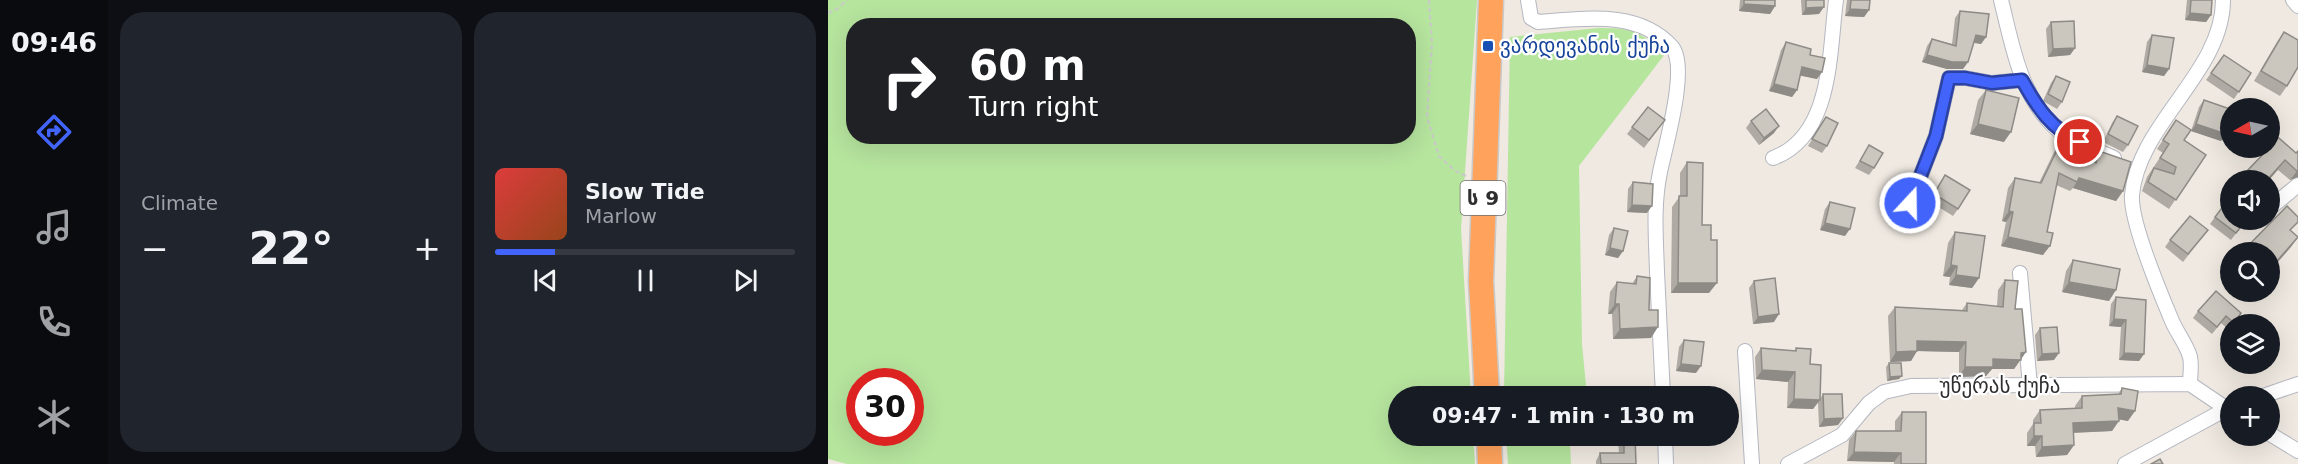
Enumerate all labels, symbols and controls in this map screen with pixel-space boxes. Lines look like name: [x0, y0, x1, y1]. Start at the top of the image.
text: 09:46: [11, 27, 97, 58]
place label: ვარდევანის ქუჩა: [1500, 34, 1670, 58]
marker: ვარდევანის ქუჩა: [1481, 39, 1495, 53]
text: 60 m: [969, 41, 1086, 90]
icon: right: [870, 42, 948, 120]
text: Turn right: [969, 91, 1098, 122]
north arrow: [2220, 98, 2280, 158]
map controls: [2220, 98, 2280, 446]
icon: directions: [33, 111, 75, 153]
pin: [2054, 116, 2105, 167]
icon: arrive: [2063, 125, 2096, 158]
button: sound: [2220, 170, 2280, 230]
position arrow: [1878, 171, 1942, 235]
text: Slow Tide: [585, 179, 705, 204]
road number: ს 9: [1460, 181, 1506, 215]
text: Climate: [141, 191, 218, 215]
text: Marlow: [585, 204, 657, 228]
icon: music: [33, 206, 75, 248]
text: 22°: [248, 222, 334, 275]
text: −: [141, 229, 169, 268]
text: +: [413, 229, 441, 268]
button: search: [2220, 242, 2280, 302]
icon: previous: [529, 264, 562, 297]
icon: pause: [629, 264, 662, 297]
icon: next: [729, 264, 762, 297]
icon: phone: [33, 301, 75, 343]
button: layers: [2220, 314, 2280, 374]
speed limit sign: 30: [846, 368, 924, 446]
street label: უწერას ქუჩა: [1940, 374, 2060, 398]
button: +: [2220, 386, 2280, 446]
icon: climate: [33, 396, 75, 438]
text: 09:47 · 1 min · 130 m: [1432, 403, 1695, 428]

